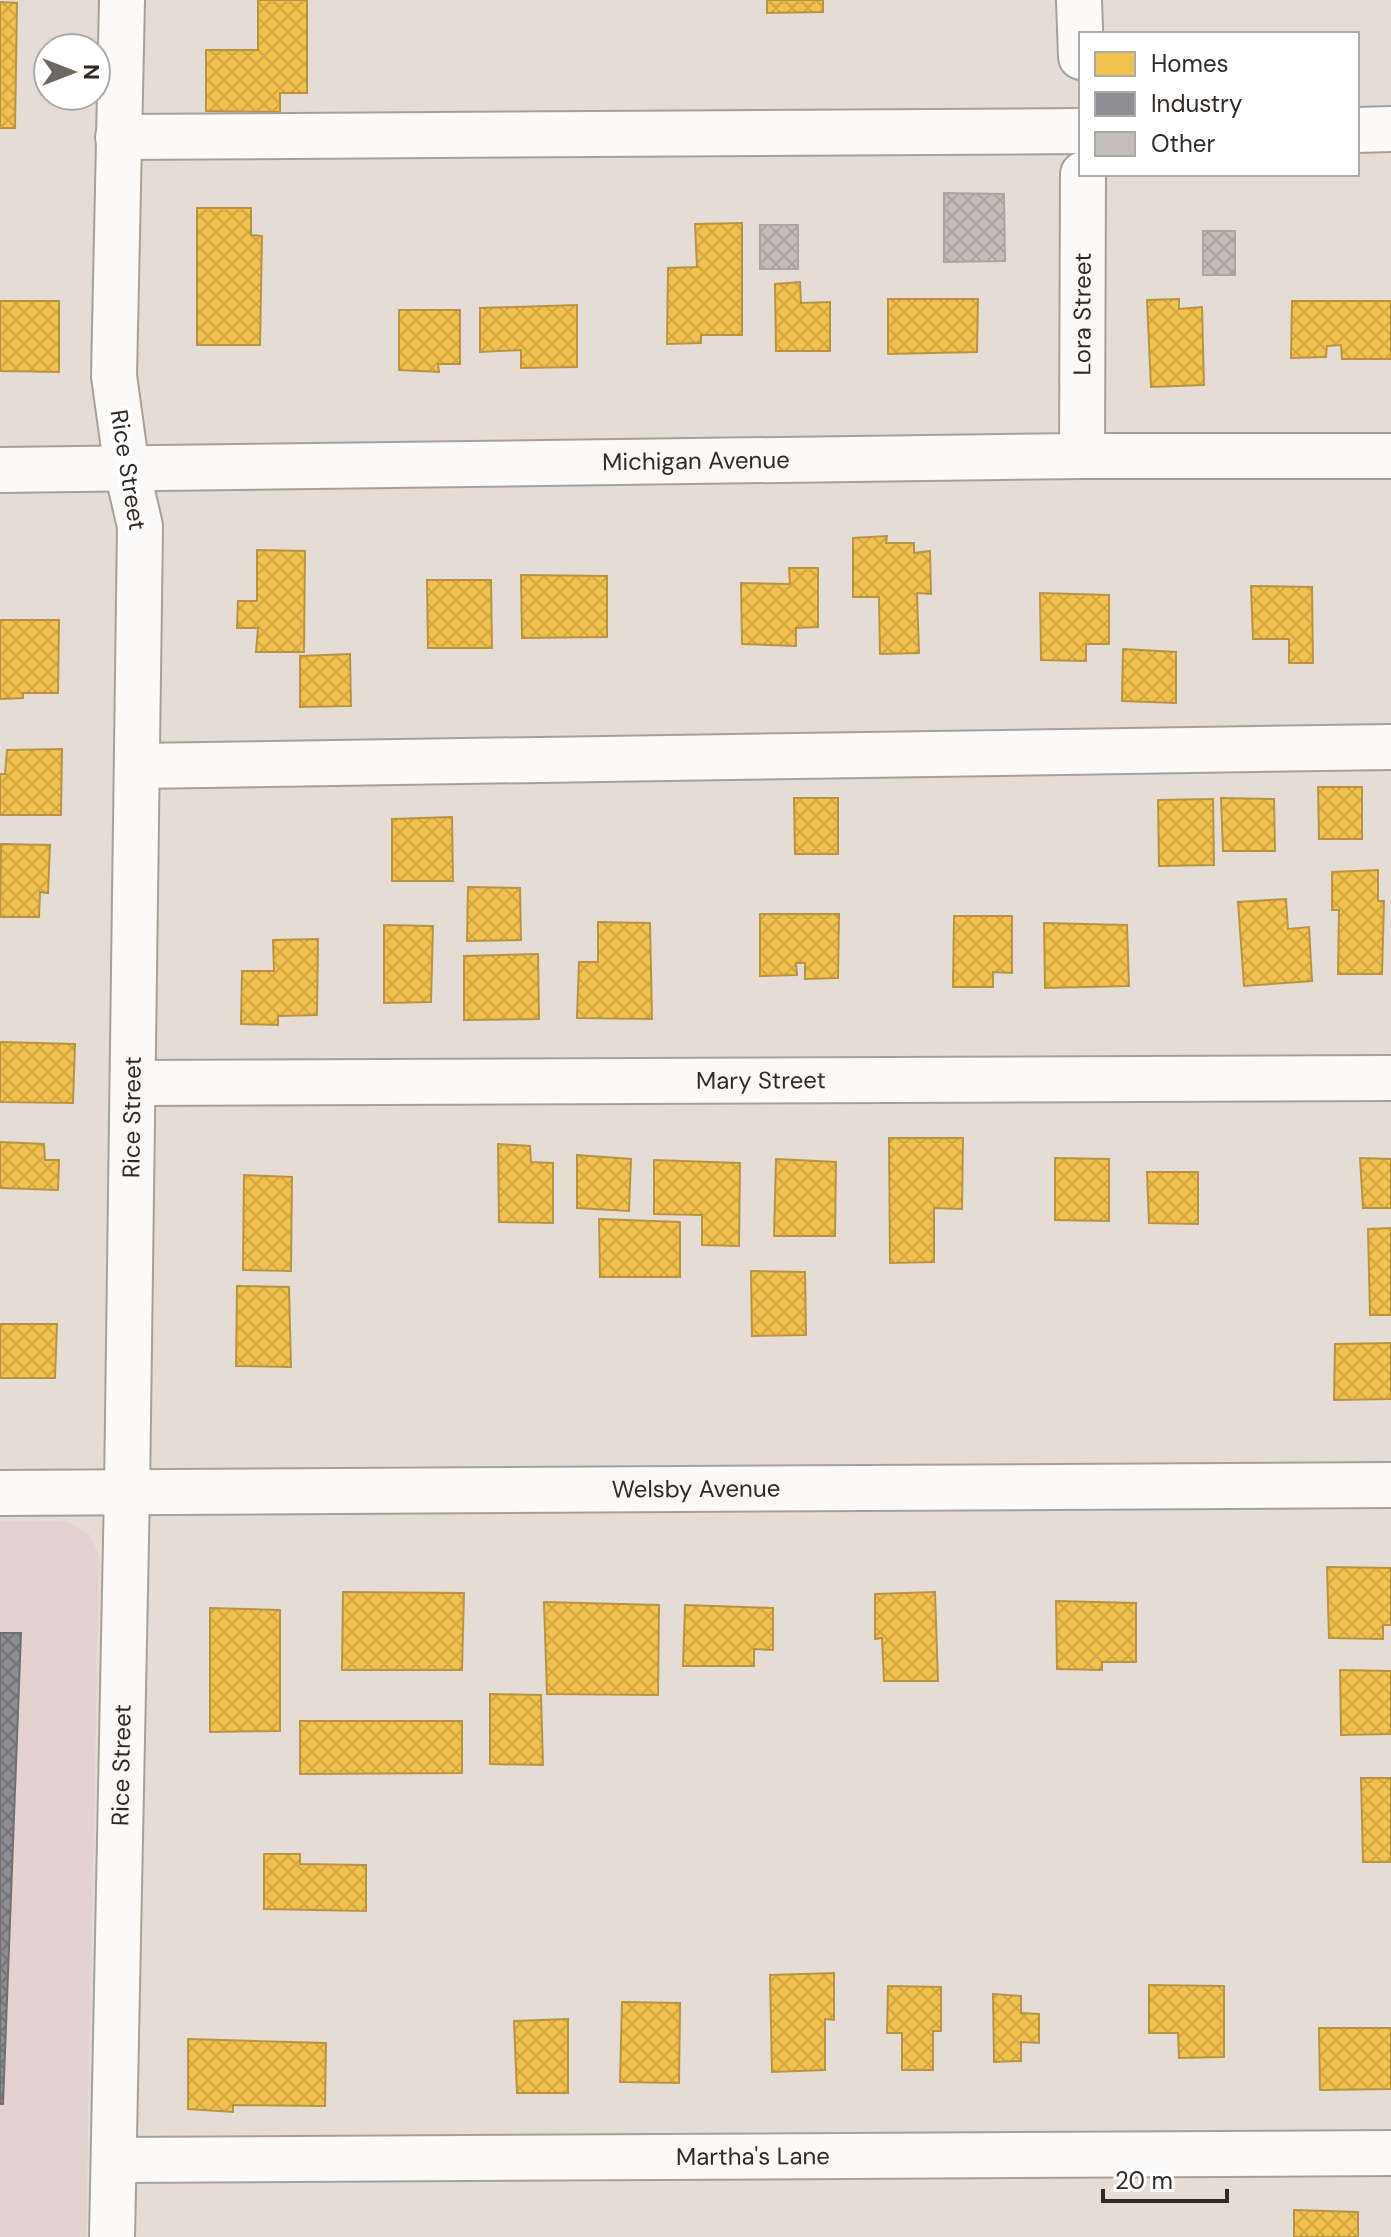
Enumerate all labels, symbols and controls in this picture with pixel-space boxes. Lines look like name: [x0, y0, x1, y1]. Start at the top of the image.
north arrow: [32, 32, 112, 112]
legend: [1079, 32, 1359, 176]
text: Homes: [1151, 48, 1229, 79]
text: N: [77, 64, 106, 80]
text: Industry: [1151, 88, 1242, 119]
text: Other: [1151, 128, 1215, 159]
street label: Lora Street: [1066, 253, 1098, 375]
street label: Rice Street: [104, 407, 153, 532]
street label: Michigan Avenue: [602, 444, 790, 477]
street label: Rice Street: [115, 1056, 148, 1178]
street label: Mary Street: [696, 1064, 826, 1096]
street label: Welsby Avenue: [612, 1473, 780, 1504]
street label: Rice Street: [104, 1704, 138, 1826]
street label: Martha's Lane: [676, 2140, 830, 2172]
scale bar: [1103, 2153, 1227, 2203]
text: 20 m: [1115, 2165, 1173, 2196]

